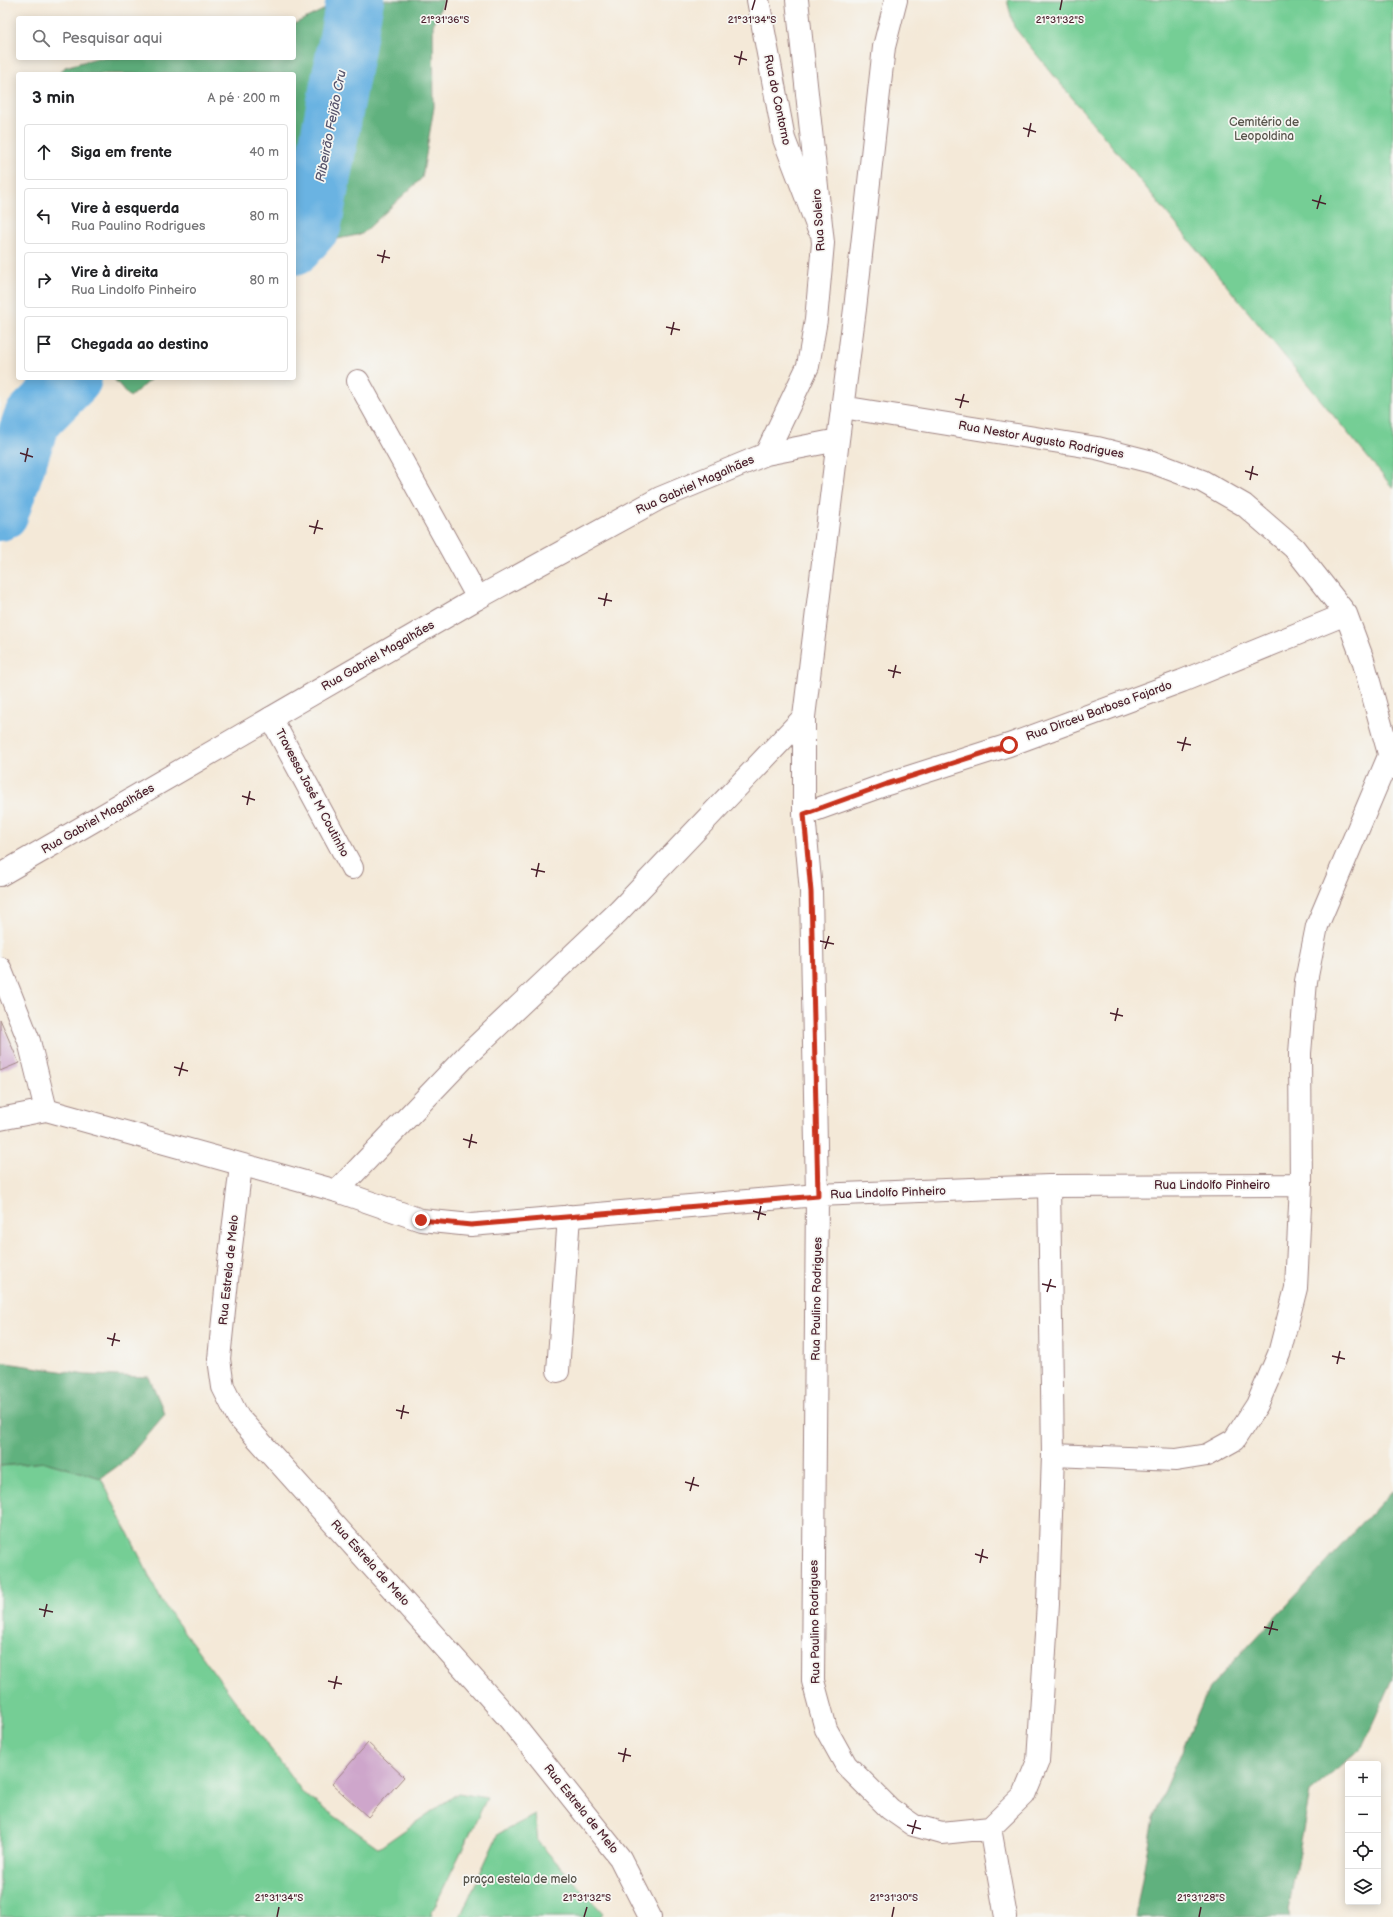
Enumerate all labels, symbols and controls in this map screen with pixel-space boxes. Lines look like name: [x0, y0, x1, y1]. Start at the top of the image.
text: 21°31'36"S: [421, 14, 469, 26]
text: 21°31'34"S: [728, 14, 776, 26]
text: 21°31'32"S: [1036, 14, 1084, 26]
search box: [16, 16, 296, 60]
icon: search: [30, 27, 52, 49]
text: Pesquisar aqui: [62, 29, 162, 48]
street label: Rua do Contorno: [760, 53, 794, 147]
water label: Ribeirão Feijão Cru: [312, 69, 350, 183]
text: 3 min: [32, 88, 75, 108]
text: A pé · 200 m: [207, 90, 280, 106]
park label: Cemitério de Leopoldina: [1229, 115, 1299, 144]
icon: ahead: [33, 141, 55, 163]
text: Siga em frente: [71, 143, 172, 162]
text: 40 m: [249, 144, 279, 160]
street label: Rua Soleiro: [809, 188, 829, 252]
text: Vire à esquerda: [71, 199, 179, 218]
icon: left: [33, 205, 55, 227]
text: 80 m: [250, 208, 279, 224]
text: Rua Paulino Rodrigues: [71, 218, 205, 234]
text: Vire à direita: [71, 263, 158, 282]
icon: right: [33, 269, 55, 291]
text: 80 m: [250, 272, 279, 288]
text: Rua Lindolfo Pinheiro: [71, 282, 197, 298]
icon: arrive: [33, 333, 55, 355]
text: Chegada ao destino: [71, 335, 209, 354]
street label: Rua Nestor Augusto Rodrigues: [957, 418, 1125, 462]
street label: Rua Gabriel Magalhães: [633, 452, 757, 518]
street label: Rua Gabriel Magalhães: [319, 617, 437, 695]
street label: Rua Dirceu Barbosa Fajardo: [1024, 678, 1174, 744]
street label: Travessa José M Coutinho: [272, 726, 352, 860]
route start: [1000, 736, 1018, 754]
street label: Rua Gabriel Magalhães: [39, 780, 157, 858]
street label: Rua Lindolfo Pinheiro: [1154, 1178, 1270, 1193]
street label: Rua Lindolfo Pinheiro: [830, 1183, 946, 1203]
route end: [412, 1211, 430, 1229]
street label: Rua Estrela de Melo: [216, 1214, 242, 1326]
street label: Rua Paulino Rodrigues: [808, 1237, 826, 1361]
street label: Rua Estrela de Melo: [327, 1517, 413, 1609]
street label: Rua Paulino Rodrigues: [806, 1560, 824, 1684]
street label: Rua Estrela de Melo: [540, 1761, 622, 1857]
map controls: [1345, 1761, 1381, 1905]
button: +: [1345, 1761, 1381, 1797]
button: −: [1345, 1797, 1381, 1833]
button: locate: [1345, 1833, 1381, 1869]
button: layers: [1345, 1869, 1381, 1905]
park label: praça estela de melo: [463, 1872, 577, 1887]
text: 21°31'34"S: [255, 1892, 303, 1904]
text: 21°31'32"S: [563, 1892, 611, 1904]
text: 21°31'30"S: [870, 1892, 918, 1904]
text: 21°31'28"S: [1177, 1892, 1225, 1904]

